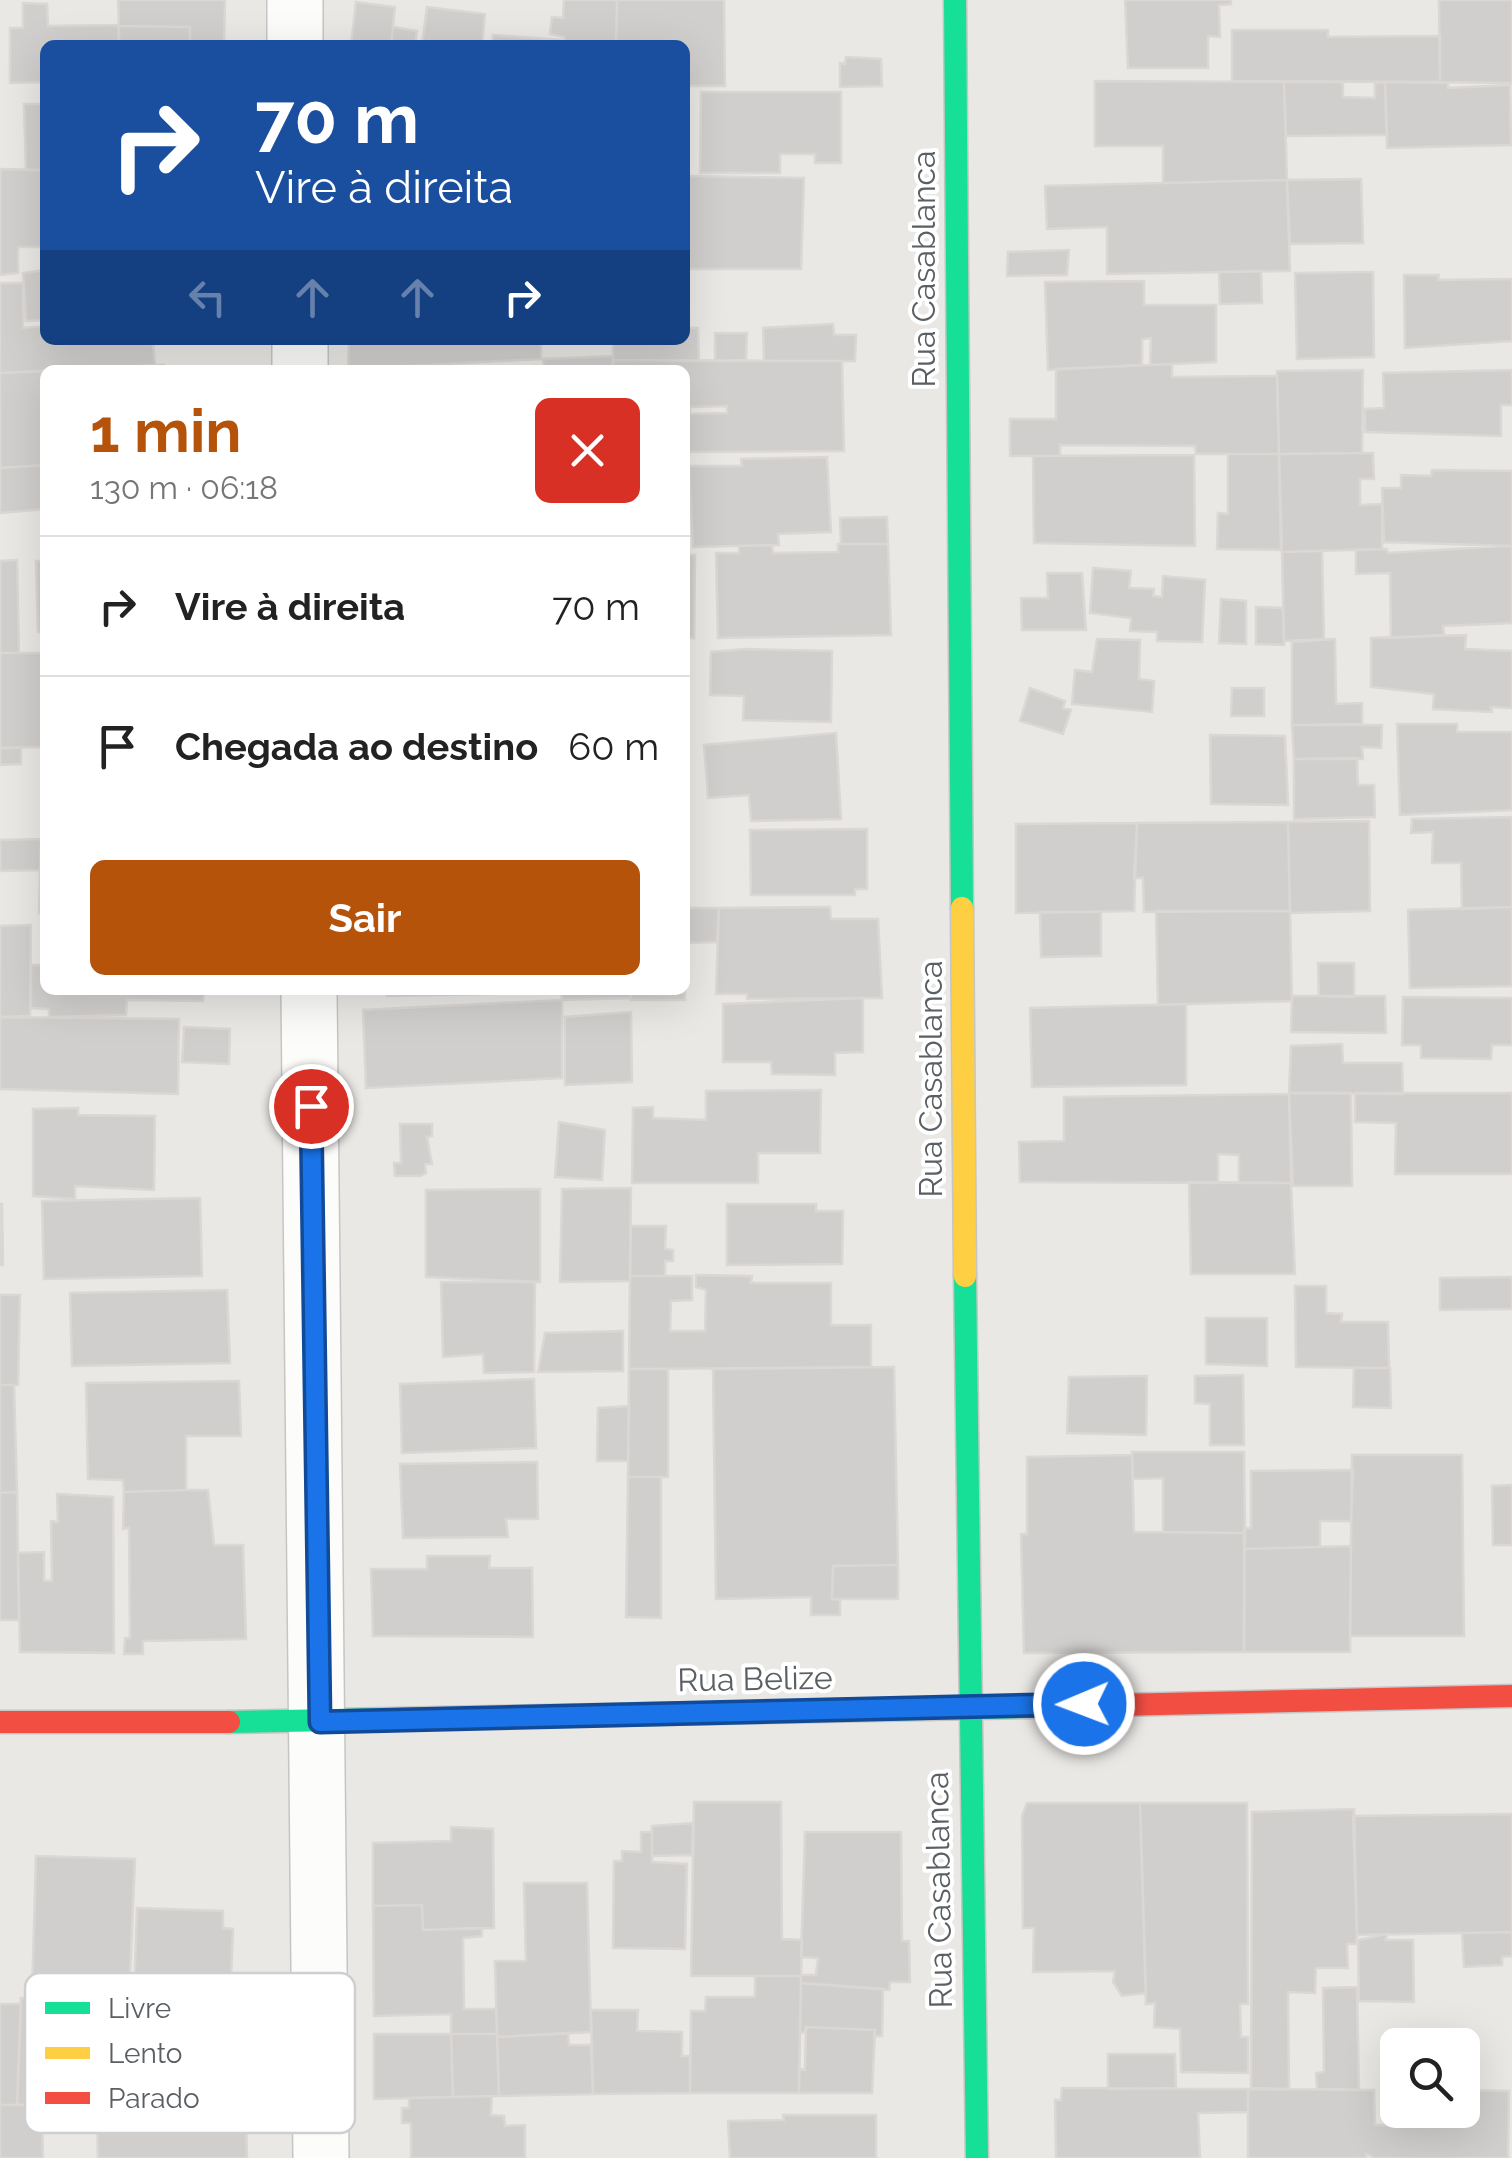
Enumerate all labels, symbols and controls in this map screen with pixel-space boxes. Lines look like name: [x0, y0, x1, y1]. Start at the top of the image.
text: 70 m: [255, 77, 419, 159]
icon: right: [90, 80, 220, 210]
street label: Rua Casablanca: [905, 150, 942, 388]
text: Vire à direita: [255, 161, 513, 214]
icon: left: [180, 270, 235, 325]
icon: ahead: [285, 270, 340, 325]
icon: ahead: [390, 270, 445, 325]
icon: right: [495, 270, 550, 325]
text: 1 min: [90, 396, 241, 466]
button: close: [535, 398, 640, 503]
text: 130 m · 06:18: [90, 469, 278, 506]
icon: right: [90, 579, 145, 634]
text: Vire à direita: [175, 584, 405, 629]
text: 70 m: [552, 584, 640, 629]
icon: arrive: [90, 719, 145, 774]
text: Chegada ao destino: [175, 724, 538, 769]
text: 60 m: [568, 724, 659, 769]
button: Sair: [90, 860, 640, 975]
street label: Rua Casablanca: [912, 960, 949, 1198]
pin: [269, 1064, 354, 1149]
icon: arrive: [284, 1079, 339, 1134]
position arrow: [1032, 1652, 1136, 1756]
street label: Rua Belize: [677, 1659, 833, 1698]
street label: Rua Casablanca: [918, 1771, 959, 2009]
legend: [25, 1973, 355, 2133]
text: Livre: [108, 1992, 171, 2025]
map controls: [1380, 2028, 1480, 2128]
button: search: [1380, 2028, 1480, 2128]
text: Lento: [108, 2037, 182, 2070]
text: Parado: [108, 2082, 200, 2115]

